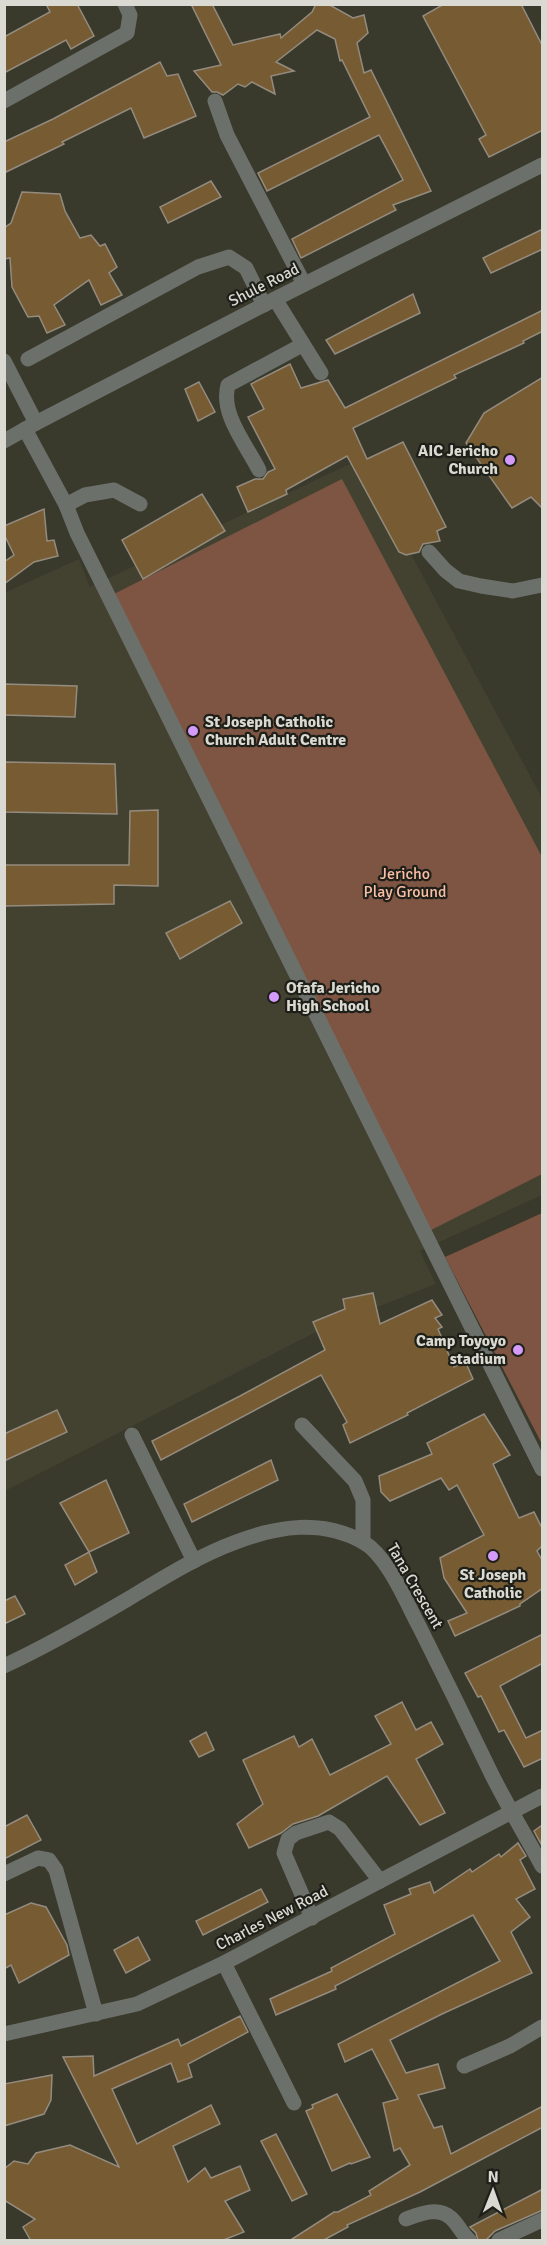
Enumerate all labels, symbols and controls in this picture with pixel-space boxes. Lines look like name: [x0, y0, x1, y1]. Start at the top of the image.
street label: Shule Road: [225, 259, 303, 311]
place label: AIC Jericho Church: [418, 441, 498, 479]
marker: AIC Jericho Church: [503, 453, 517, 467]
place label: St Joseph Catholic Church Adult Centre: [205, 712, 346, 750]
marker: St Joseph Catholic Church Adult Centre: [186, 724, 200, 738]
park label: Jericho Play Ground: [364, 864, 446, 902]
place label: Ofafa Jericho High School: [286, 978, 380, 1016]
marker: Ofafa Jericho High School: [267, 990, 281, 1004]
place label: Camp Toyoyo stadium: [416, 1331, 506, 1369]
marker: Camp Toyoyo stadium: [511, 1343, 525, 1357]
street label: Tana Crescent: [383, 1540, 448, 1633]
marker: St Joseph Catholic: [486, 1549, 500, 1563]
place label: St Joseph Catholic: [460, 1565, 527, 1603]
street label: Charles New Road: [212, 1881, 332, 1955]
north arrow: [463, 2161, 523, 2221]
text: N: [488, 2167, 499, 2187]

